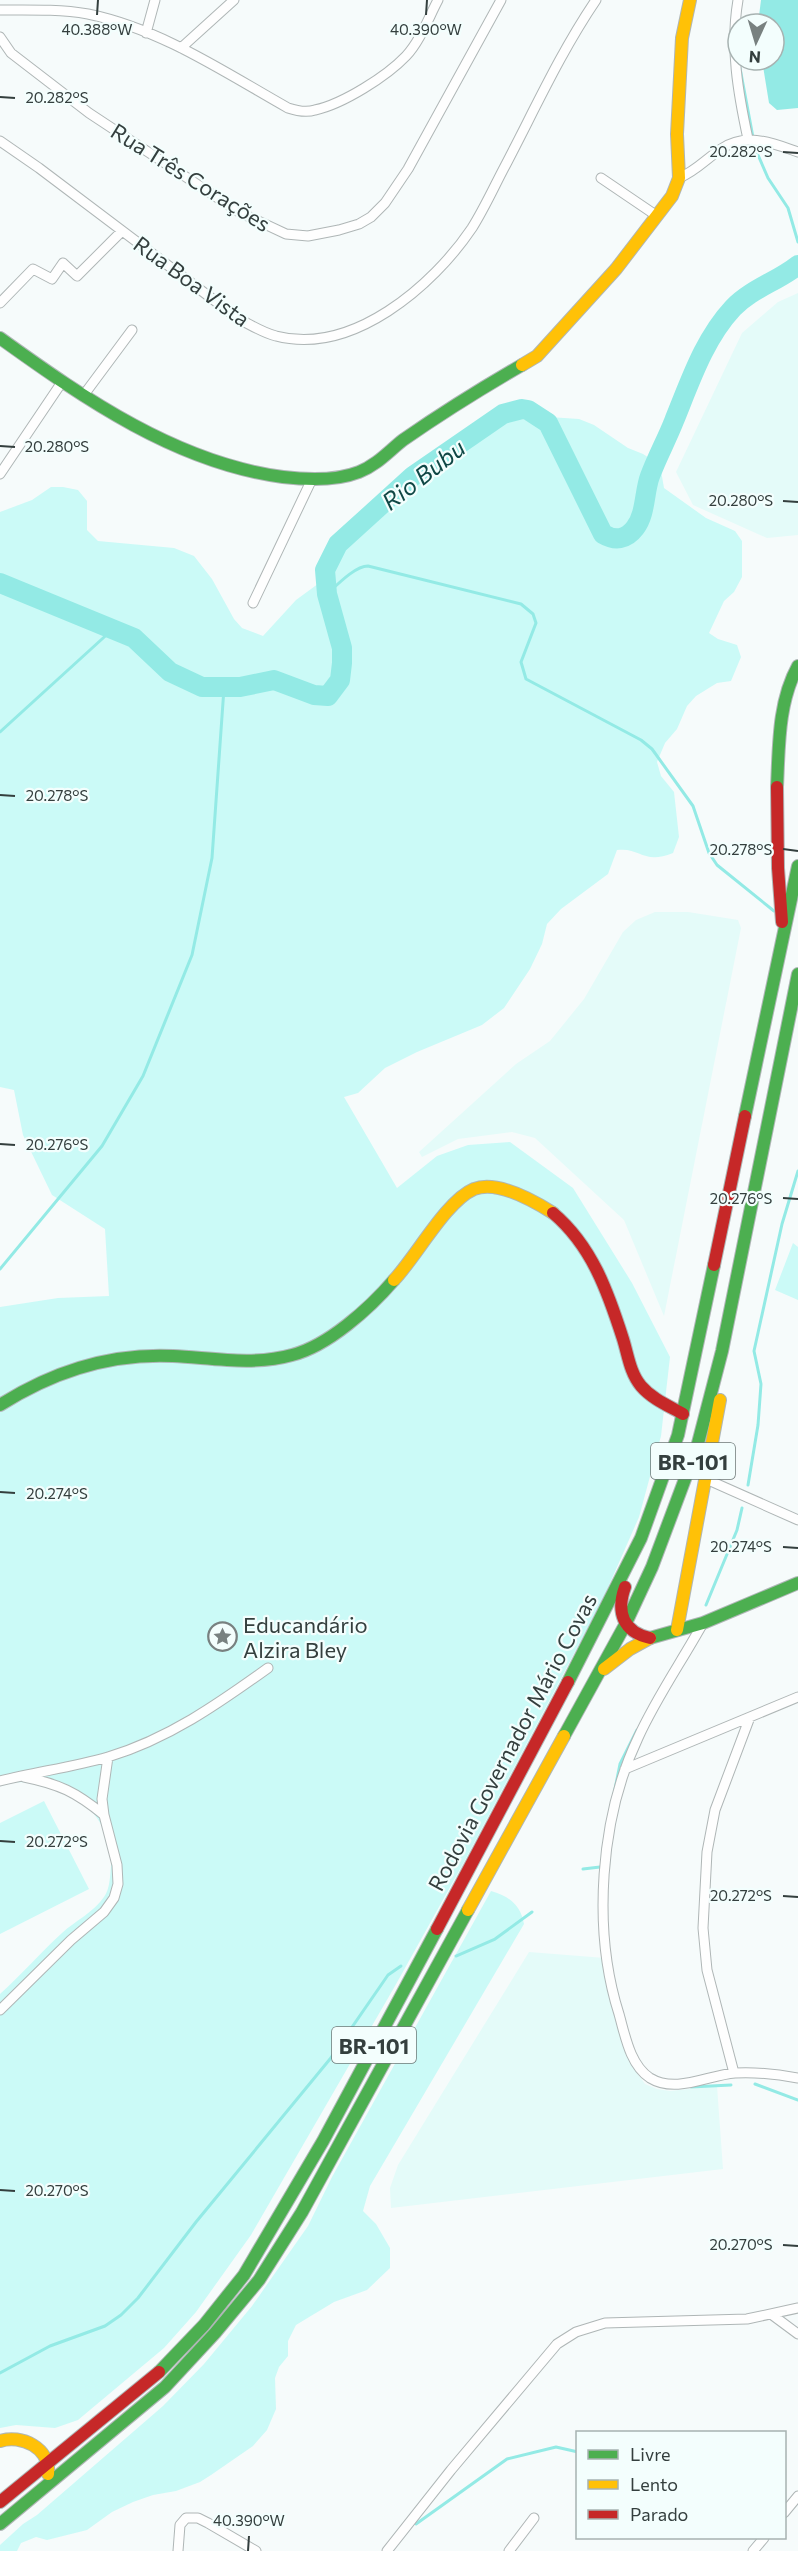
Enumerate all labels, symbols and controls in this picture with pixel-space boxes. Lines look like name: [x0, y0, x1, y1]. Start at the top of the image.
north arrow: [726, 12, 786, 72]
text: 40.388°W: [61, 20, 133, 38]
text: 40.390°W: [390, 20, 462, 38]
text: N: [748, 48, 762, 67]
text: 20.282°S: [26, 88, 89, 106]
street label: Rua Três Corações: [106, 117, 276, 237]
text: 20.282°S: [710, 142, 773, 160]
street label: Rua Boa Vista: [129, 230, 255, 332]
water label: Rio Bubu: [376, 433, 470, 515]
text: 20.280°S: [25, 437, 89, 455]
text: 20.280°S: [709, 491, 773, 509]
text: 20.278°S: [26, 786, 88, 804]
text: 20.278°S: [710, 840, 772, 858]
text: 20.276°S: [26, 1135, 88, 1153]
text: 20.276°S: [710, 1189, 772, 1207]
road number: BR-101: [651, 1443, 735, 1479]
text: 20.274°S: [26, 1484, 88, 1502]
text: 20.274°S: [710, 1537, 772, 1555]
street label: Rodovia Governador Mário Covas: [422, 1589, 602, 1895]
place label: Educandário Alzira Bley: [243, 1611, 368, 1663]
place icon: Educandário Alzira Bley: [206, 1621, 238, 1653]
text: 20.272°S: [26, 1832, 88, 1850]
text: 20.272°S: [710, 1886, 772, 1904]
road number: BR-101: [332, 2027, 416, 2063]
text: 20.270°S: [25, 2181, 89, 2199]
text: 20.270°S: [709, 2235, 773, 2253]
legend: [576, 2431, 786, 2539]
text: Livre: [630, 2443, 671, 2465]
text: Lento: [630, 2473, 678, 2495]
text: Parado: [630, 2503, 688, 2525]
text: 40.390°W: [213, 2511, 285, 2529]

